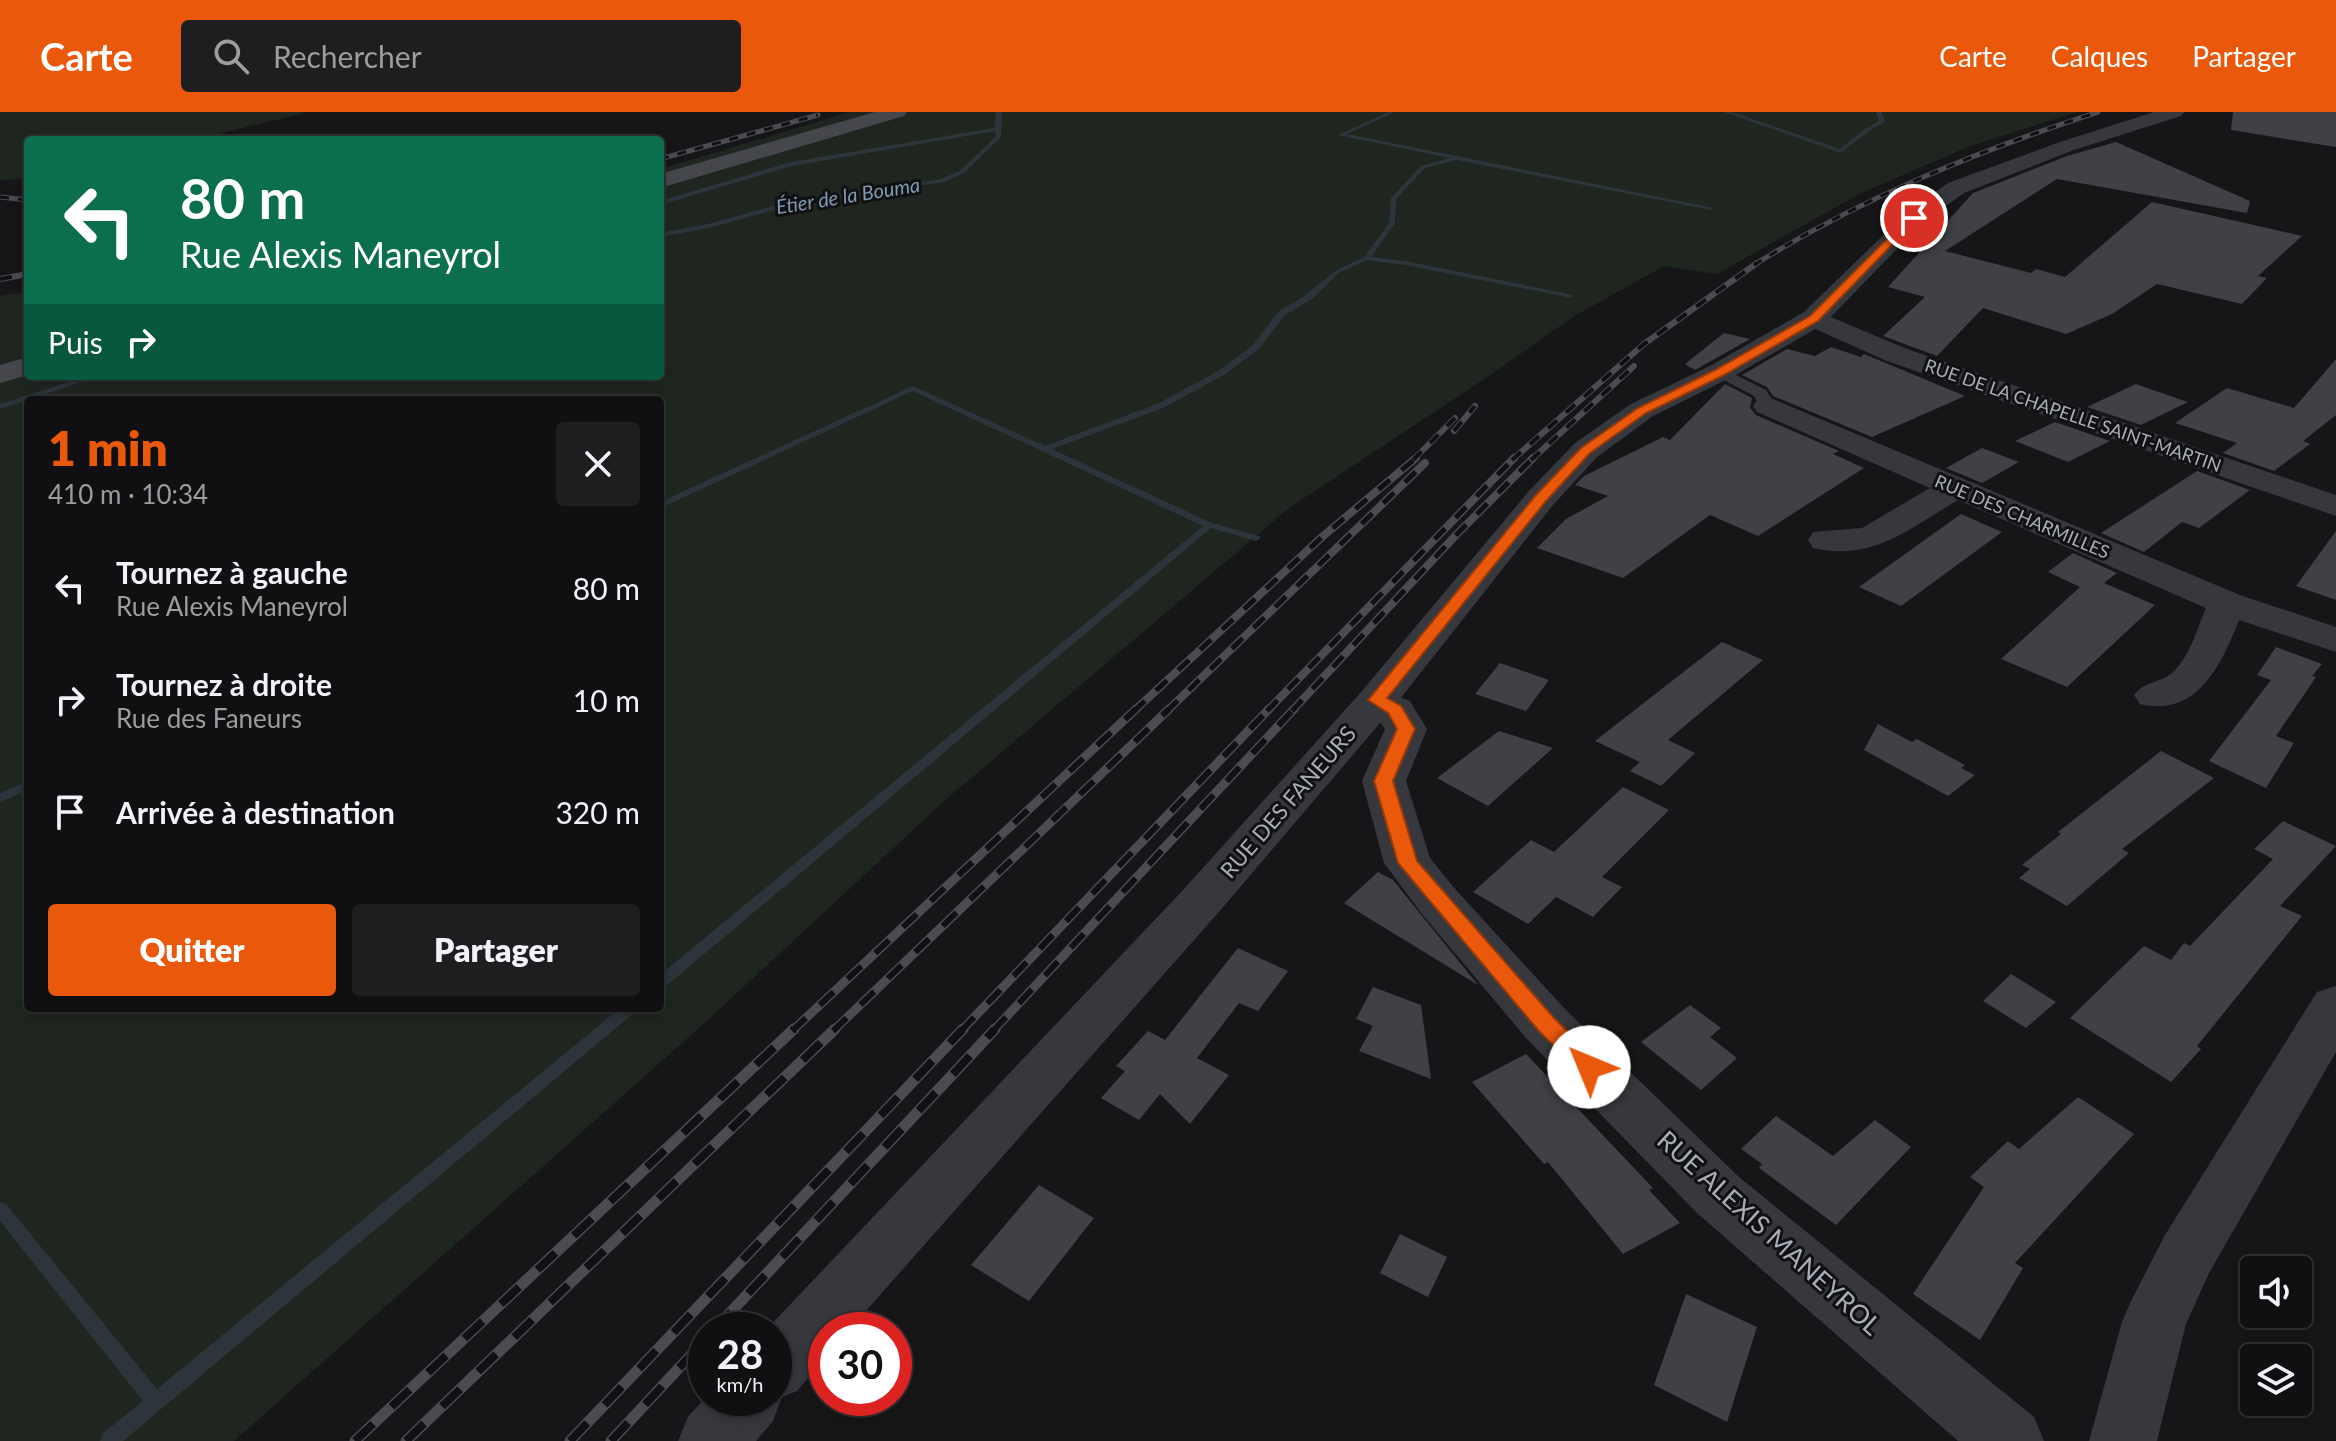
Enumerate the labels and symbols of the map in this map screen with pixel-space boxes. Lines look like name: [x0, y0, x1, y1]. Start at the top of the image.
water label: Étier de la Bouma: [774, 172, 922, 218]
pin: [1880, 184, 1948, 252]
street label: RUE DE LA CHAPELLE SAINT-MARTIN: [1922, 354, 2224, 476]
street label: RUE DES CHARMILLES: [1932, 469, 2113, 563]
street label: RUE DES FANEURS: [1214, 720, 1361, 883]
position arrow: [1547, 1025, 1631, 1109]
street label: RUE ALEXIS MANEYROL: [1651, 1123, 1888, 1341]
speed limit sign: 30: [808, 1312, 912, 1416]

